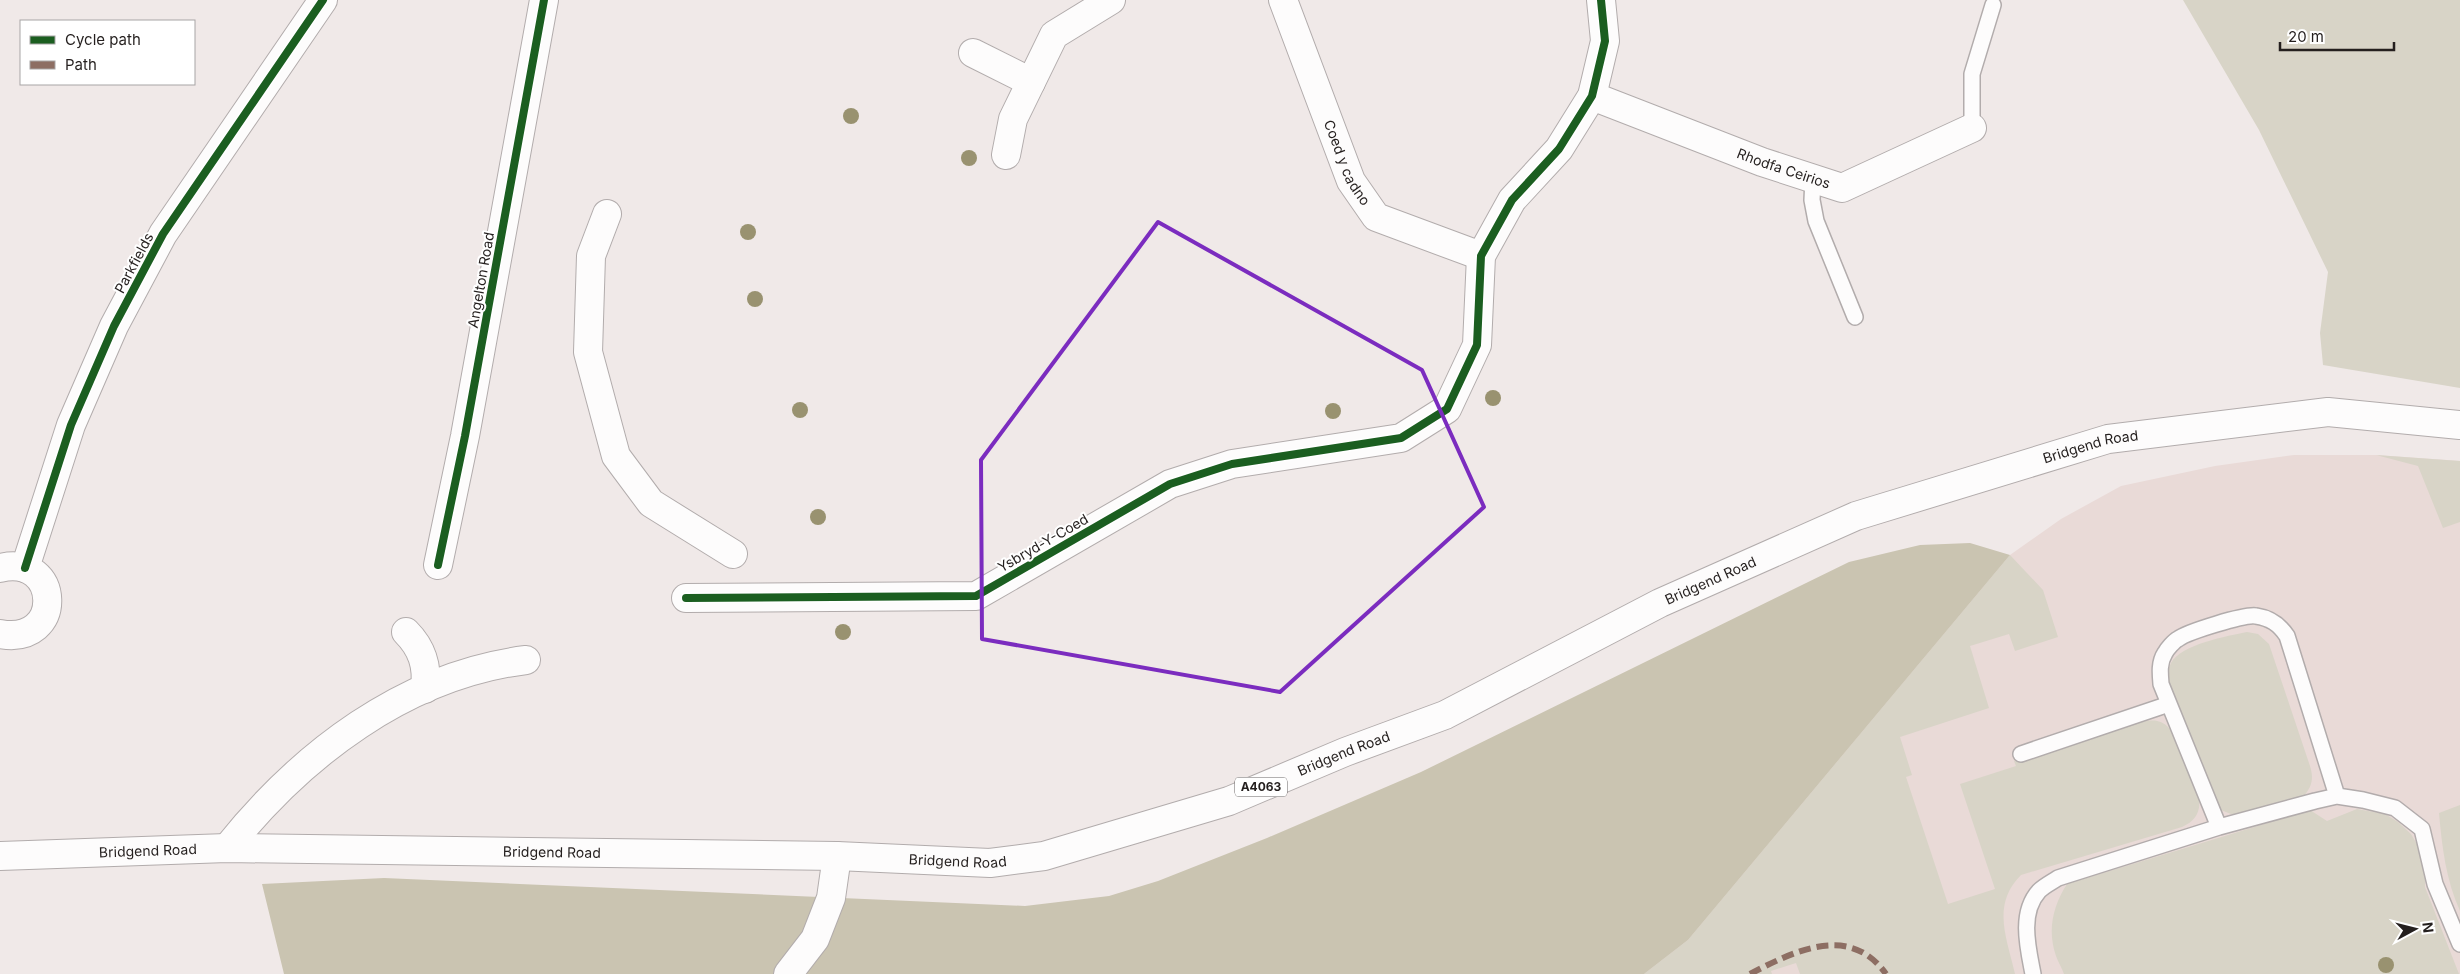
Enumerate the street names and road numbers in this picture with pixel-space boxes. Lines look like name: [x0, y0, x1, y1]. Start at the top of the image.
street label: Coed y cadno: [1321, 117, 1374, 208]
street label: Rhodfa Ceirios: [1735, 144, 1833, 192]
street label: Parkfields: [111, 230, 157, 296]
street label: Angelton Road: [464, 231, 497, 329]
street label: Bridgend Road: [2041, 426, 2139, 466]
street label: Ysbryd-Y-Coed: [994, 510, 1091, 575]
street label: Bridgend Road: [1662, 552, 1759, 608]
street label: Bridgend Road: [1295, 727, 1392, 779]
road number: A4063: [1235, 778, 1287, 796]
street label: Bridgend Road: [99, 840, 197, 861]
street label: Bridgend Road: [503, 843, 601, 861]
street label: Bridgend Road: [908, 850, 1008, 871]

